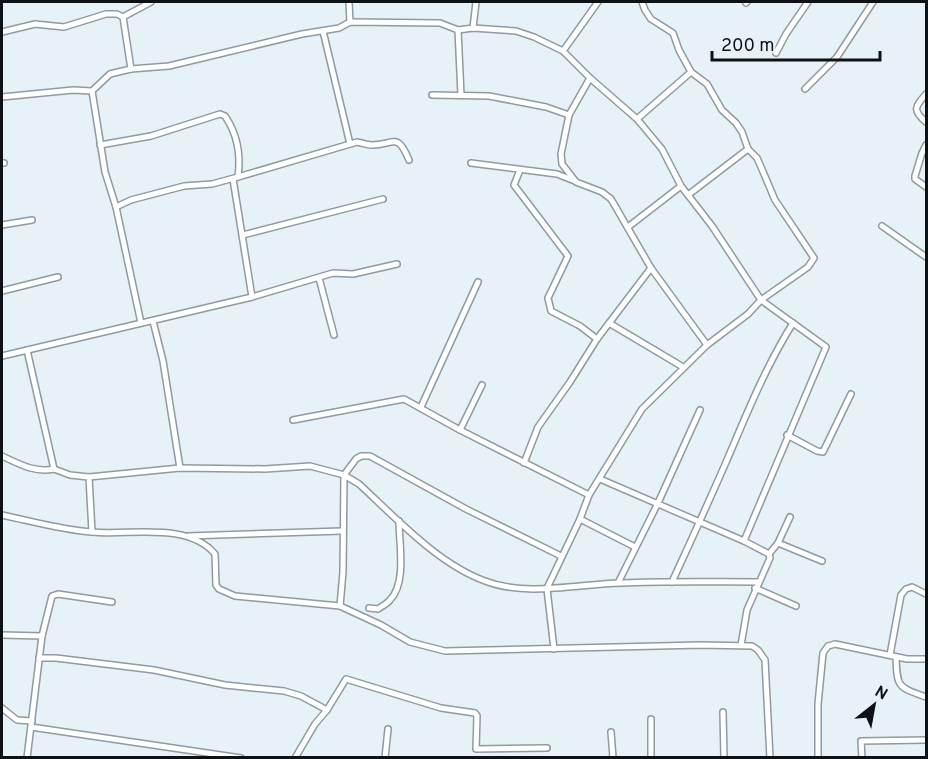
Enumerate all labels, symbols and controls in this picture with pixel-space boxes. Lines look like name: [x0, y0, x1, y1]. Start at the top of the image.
scale bar: [712, 24, 880, 62]
text: 200 m: [721, 35, 774, 58]
north arrow: [844, 675, 904, 735]
text: N: [871, 682, 891, 705]

